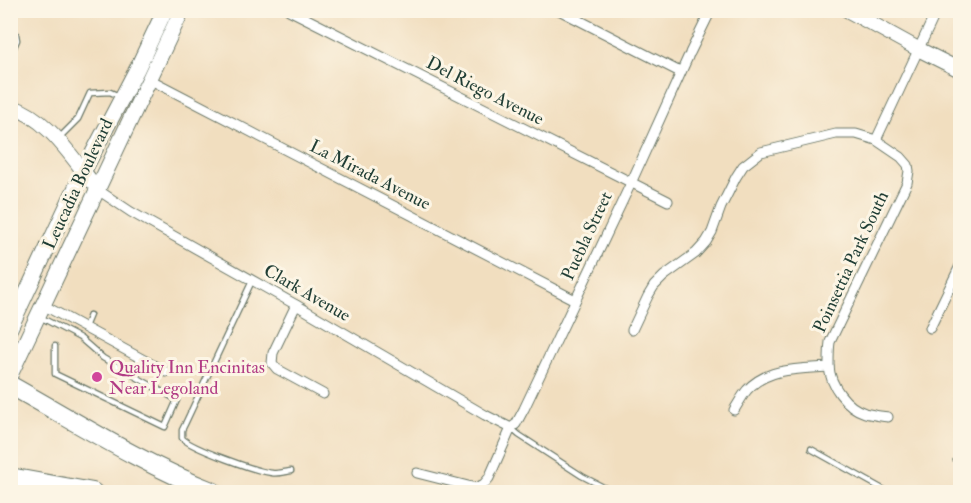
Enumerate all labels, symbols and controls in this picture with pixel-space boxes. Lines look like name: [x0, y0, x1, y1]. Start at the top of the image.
street label: Del Riego Avenue: [422, 51, 548, 131]
street label: Leucadia Boulevard: [38, 115, 118, 253]
street label: La Mirada Avenue: [306, 135, 435, 216]
street label: Poinsettia Park South: [808, 187, 894, 337]
street label: Puebla Street: [556, 188, 618, 284]
street label: Clark Avenue: [260, 259, 355, 327]
place label: Quality Inn Encinitas Near Legoland: [109, 356, 265, 400]
marker: Quality Inn Encinitas Near Legoland: [90, 370, 104, 384]

